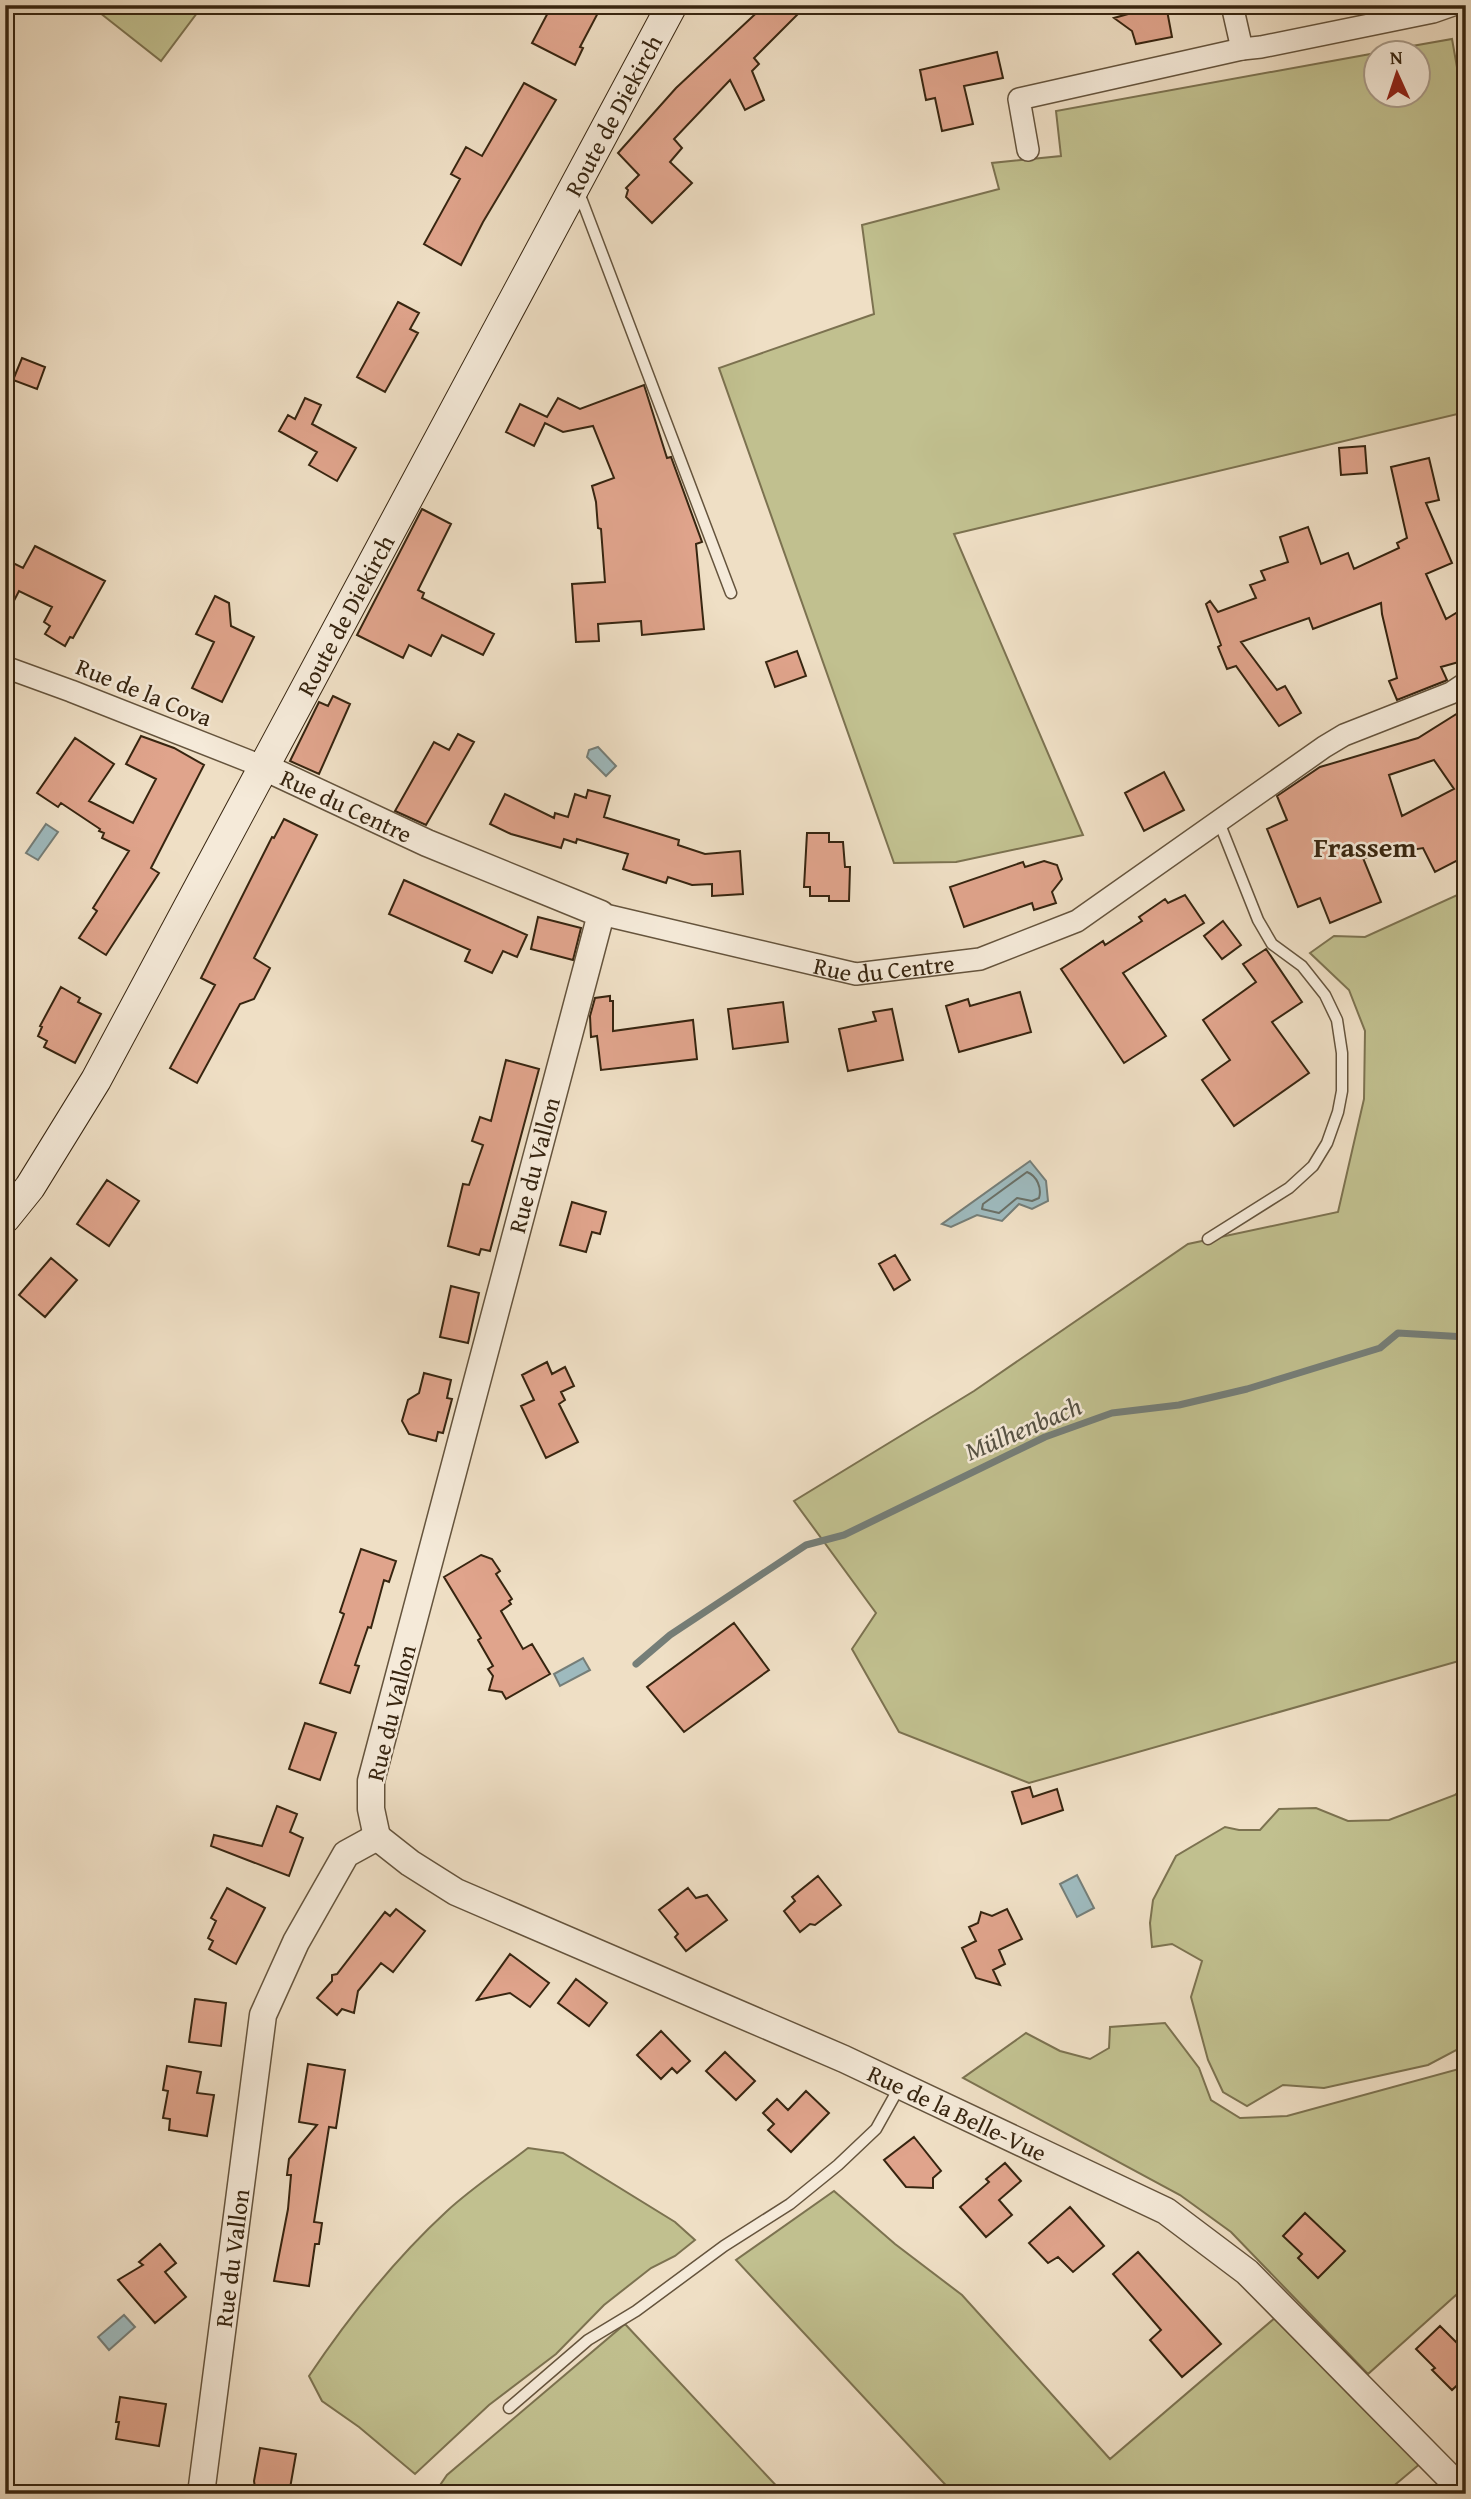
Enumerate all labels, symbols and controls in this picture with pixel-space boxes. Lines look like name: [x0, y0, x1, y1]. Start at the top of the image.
street label: Route de Diekirch: [555, 28, 671, 202]
north arrow: [1362, 38, 1432, 108]
text: N: [1389, 43, 1403, 71]
street label: Route de Diekirch: [288, 528, 403, 702]
street label: Rue de la Cova: [71, 649, 218, 735]
street label: Rue du Centre: [275, 760, 418, 851]
district label: Frassem: [1313, 826, 1417, 867]
street label: Rue du Centre: [810, 945, 956, 991]
street label: Rue du Vallon: [499, 1093, 569, 1237]
water label: Mülhenbach: [959, 1386, 1087, 1470]
street label: Rue du Vallon: [357, 1641, 425, 1785]
street label: Rue de la Belle-Vue: [862, 2055, 1052, 2170]
street label: Rue du Vallon: [205, 2186, 258, 2329]

